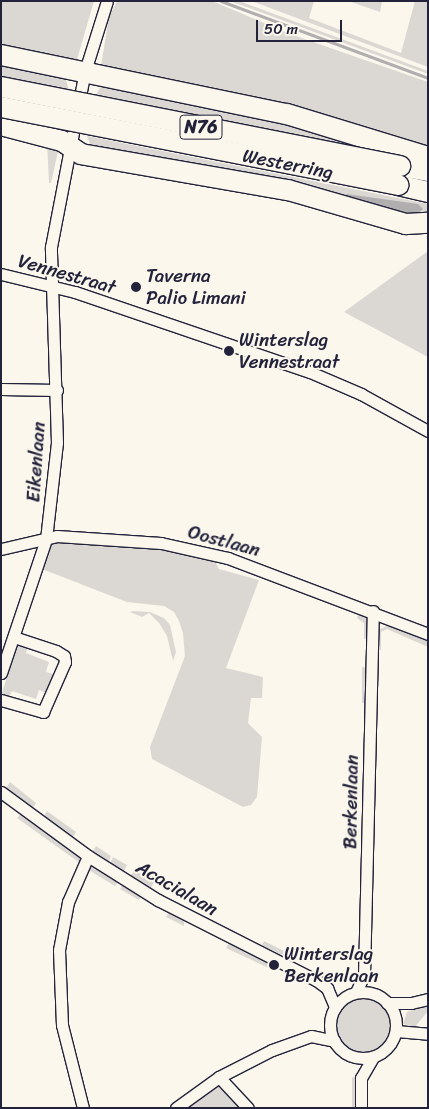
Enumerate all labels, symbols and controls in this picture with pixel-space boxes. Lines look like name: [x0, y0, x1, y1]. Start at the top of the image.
scale bar: [259, 10, 345, 42]
text: 50 m: [264, 16, 298, 42]
road number: N76: [178, 111, 224, 142]
street label: Westerring: [241, 144, 335, 184]
street label: Vennestraat: [16, 249, 118, 299]
place label: Taverna Palio Limani: [146, 265, 246, 309]
marker: Taverna Palio Limani: [130, 281, 142, 293]
place label: Winterslag Vennestraat: [239, 329, 339, 373]
marker: Winterslag Vennestraat: [223, 345, 235, 357]
street label: Eikenlaan: [22, 421, 50, 503]
street label: Oostlaan: [185, 520, 263, 562]
street label: Berkenlaan: [339, 755, 363, 849]
street label: Acacialaan: [132, 856, 222, 920]
place label: Winterslag Berkenlaan: [284, 943, 378, 987]
marker: Winterslag Berkenlaan: [268, 959, 280, 971]

